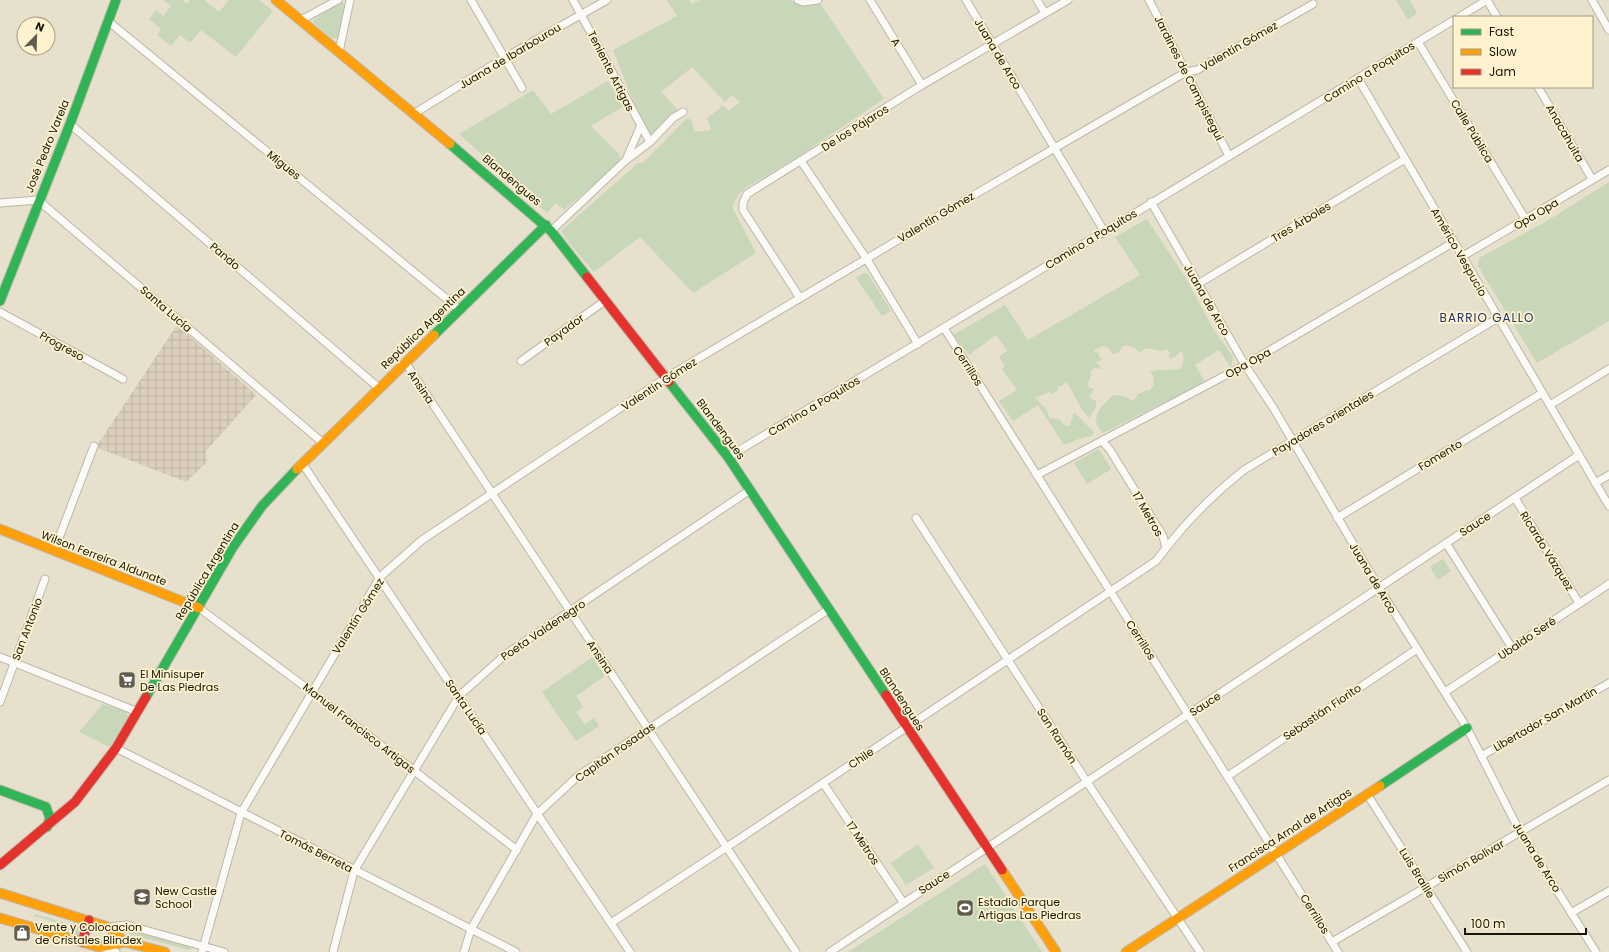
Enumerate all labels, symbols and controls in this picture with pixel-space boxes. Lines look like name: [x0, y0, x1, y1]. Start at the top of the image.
street label: Jardines de Campistegui: [1150, 13, 1228, 144]
north arrow: [16, 16, 56, 56]
street label: Juana de Arco: [971, 16, 1025, 92]
legend: [1453, 16, 1593, 88]
street label: Valentín Gómez: [1197, 17, 1281, 75]
text: N: [33, 18, 47, 36]
street label: Juana de Ibarbourou: [456, 19, 564, 93]
text: Fast: [1489, 23, 1514, 40]
street label: Teniente Artigas: [584, 28, 638, 114]
street label: A: [887, 35, 905, 50]
street label: Camino a Poquitos: [1320, 37, 1418, 107]
text: Slow: [1489, 43, 1517, 60]
text: Jam: [1489, 63, 1516, 80]
street label: Calle Pública: [1447, 96, 1497, 166]
street label: José Pedro Varela: [21, 97, 73, 195]
street label: De los Pájaros: [818, 101, 892, 155]
street label: Anacahuita: [1542, 101, 1588, 165]
street label: Migues: [264, 146, 304, 184]
street label: Blandengues: [479, 151, 545, 210]
street label: Valentín Gómez: [895, 188, 977, 246]
street label: Opa Opa: [1510, 194, 1562, 234]
street label: Tres Árboles: [1268, 198, 1334, 246]
street label: Camino a Poquitos: [1042, 205, 1140, 273]
street label: Américo Vespucio: [1427, 205, 1491, 299]
street label: Pando: [206, 239, 244, 273]
street label: Juana de Arco: [1180, 261, 1234, 339]
street label: Santa Lucía: [137, 282, 195, 336]
street label: República Argentina: [377, 283, 469, 373]
district label: BARRIO GALLO: [1440, 309, 1534, 326]
street label: Payador: [541, 310, 587, 350]
street label: Progreso: [37, 327, 87, 365]
street label: Cerrillos: [949, 343, 987, 389]
street label: Opa Opa: [1222, 344, 1274, 382]
street label: Valentín Gómez: [618, 354, 700, 414]
street label: Ansina: [404, 367, 438, 407]
street label: Camino a Poquitos: [765, 372, 863, 440]
street label: Payadores orientales: [1269, 386, 1377, 460]
street label: Blandengues: [693, 395, 749, 463]
street label: Fomento: [1415, 436, 1465, 474]
street label: 17 Metros: [1129, 488, 1167, 540]
street label: Sauce: [1456, 508, 1494, 540]
street label: Ricardo Vázquez: [1516, 508, 1578, 594]
street label: República Argentina: [171, 519, 243, 623]
street label: Wilson Ferreira Aldunate: [39, 527, 169, 589]
street label: Juana de Arco: [1346, 540, 1400, 616]
street label: Valentín Gómez: [328, 575, 388, 657]
street label: San Antonio: [8, 595, 46, 663]
street label: Poeta Valdenegro: [498, 596, 588, 664]
street label: Ubaldo Seré: [1495, 613, 1559, 663]
street label: Cerrillos: [1122, 617, 1160, 663]
street label: Ansina: [583, 637, 617, 677]
street label: Blandengues: [876, 664, 929, 734]
place label: El Minisuper De Las Piedras: [140, 666, 219, 695]
supermarket icon: El Minisuper De Las Piedras: [117, 670, 137, 690]
street label: Santa Lucía: [441, 676, 491, 738]
street label: Manuel Francisco Artigas: [300, 679, 419, 777]
street label: Sebastián Fiorito: [1280, 680, 1364, 744]
street label: Libertador San Martín: [1490, 683, 1600, 755]
street label: Sauce: [1186, 688, 1224, 720]
street label: San Ramón: [1033, 705, 1081, 767]
street label: Capitán Posadas: [572, 718, 659, 786]
street label: Chile: [845, 744, 877, 772]
street label: Francisca Arnal de Artigas: [1225, 784, 1355, 876]
street label: 17 Metros: [842, 818, 884, 868]
street label: Juana de Arco: [1509, 819, 1565, 895]
street label: Tomás Berreta: [277, 826, 355, 876]
street label: Simón Bolívar: [1435, 835, 1507, 887]
street label: Luis Braille: [1395, 845, 1439, 901]
street label: Sauce: [915, 866, 953, 898]
place label: New Castle School: [155, 883, 217, 912]
school or university icon: New Castle School: [132, 887, 152, 907]
street label: Cerrillos: [1296, 891, 1334, 937]
place label: Estadio Parque Artigas Las Piedras: [978, 894, 1082, 923]
sports icon: Estadio Parque Artigas Las Piedras: [955, 898, 975, 918]
scale bar: [1465, 910, 1586, 936]
text: 100 m: [1471, 915, 1505, 932]
place label: Vente y Colocacion de Cristales Blindex: [35, 919, 142, 948]
shop icon: Vente y Colocacion de Cristales Blindex: [12, 923, 32, 943]

